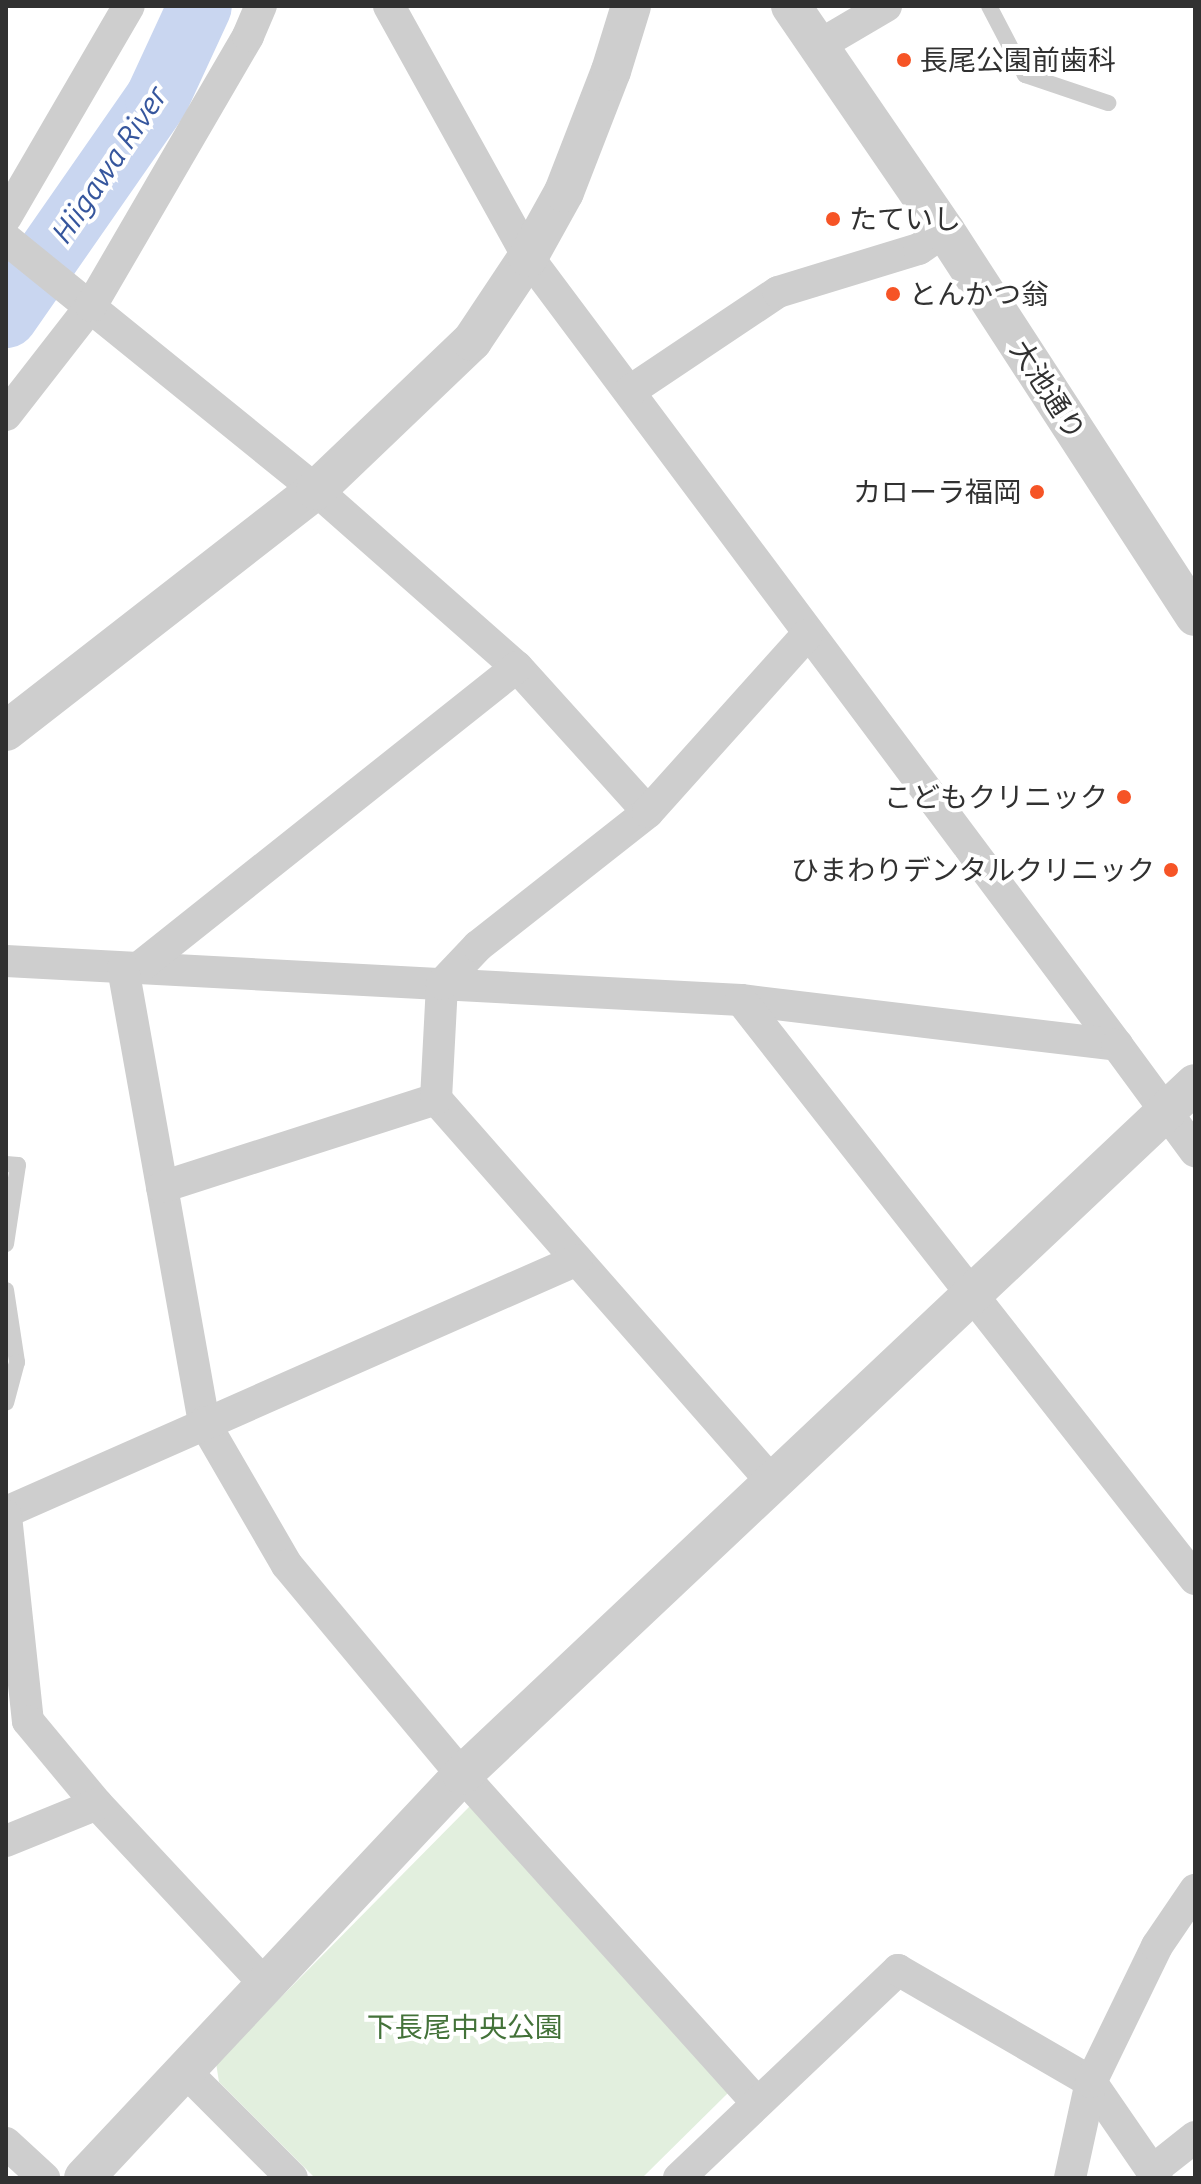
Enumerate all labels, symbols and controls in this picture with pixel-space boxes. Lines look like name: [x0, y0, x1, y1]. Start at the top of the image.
place label: 長尾公園前歯科: [920, 43, 1116, 77]
marker: 長尾公園前歯科: [895, 51, 913, 69]
water label: Hiigawa River: [44, 79, 174, 249]
place label: たていし: [849, 202, 961, 236]
marker: たていし: [824, 210, 842, 228]
place label: とんかつ翁: [909, 277, 1049, 311]
marker: とんかつ翁: [884, 285, 902, 303]
street label: 大池通り: [1003, 334, 1093, 446]
place label: カローラ福岡: [853, 475, 1021, 509]
marker: カローラ福岡: [1028, 483, 1046, 501]
place label: こどもクリニック: [884, 780, 1108, 814]
marker: こどもクリニック: [1115, 788, 1133, 806]
place label: ひまわりデンタルクリニック: [791, 853, 1155, 887]
marker: ひまわりデンタルクリニック: [1162, 861, 1180, 879]
park label: 下長尾中央公園: [367, 2010, 563, 2044]

